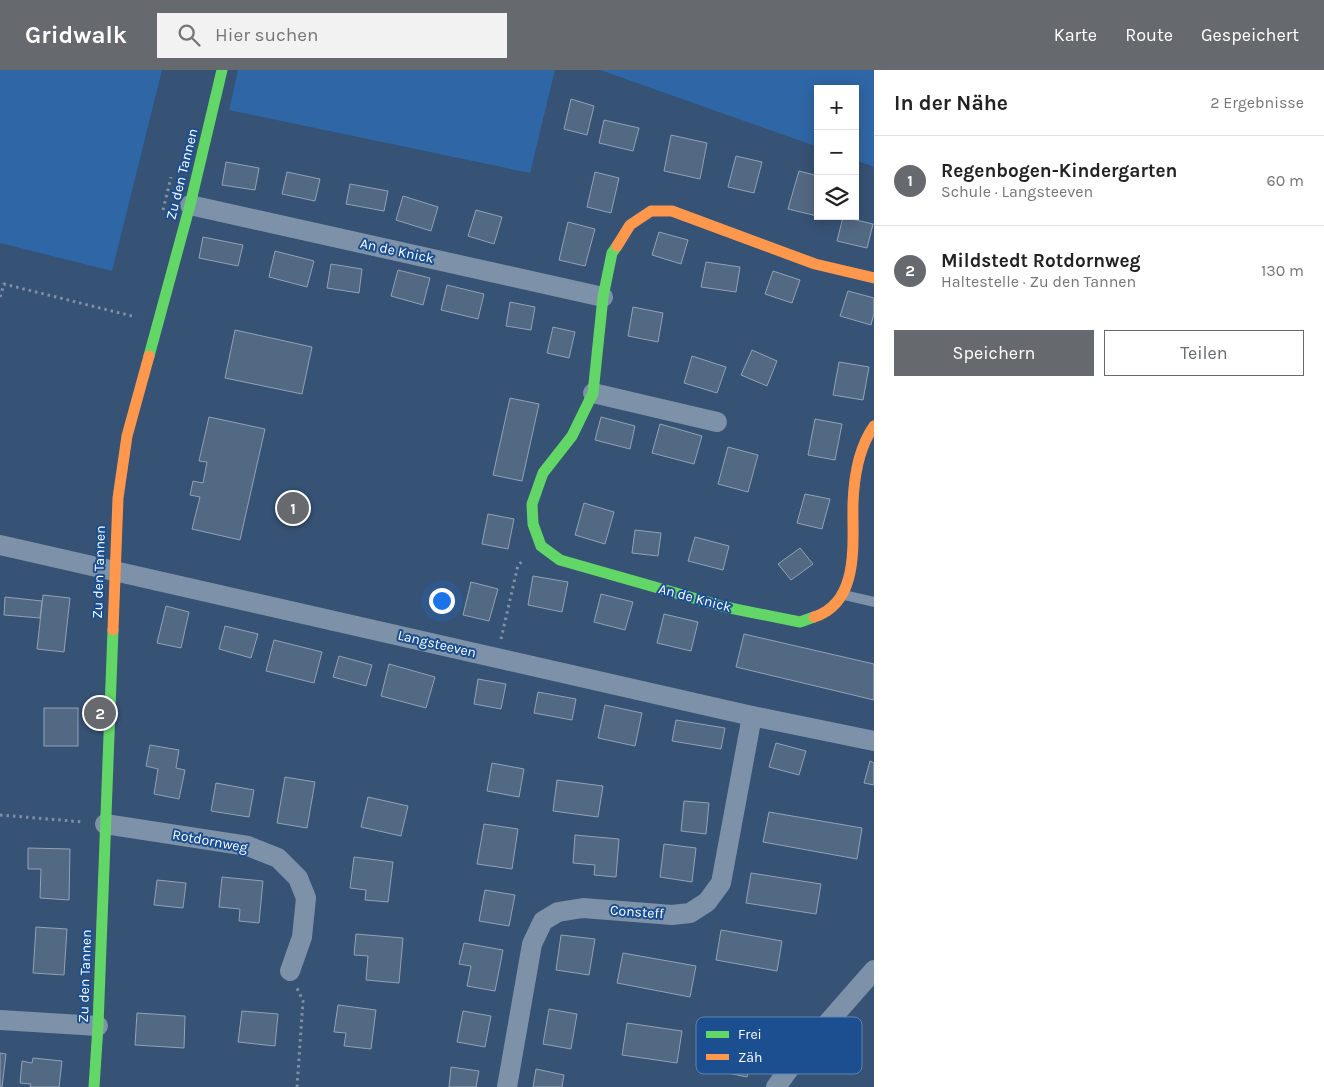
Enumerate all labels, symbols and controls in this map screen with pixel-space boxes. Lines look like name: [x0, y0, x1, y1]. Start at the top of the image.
search box: [157, 13, 507, 58]
text: Gridwalk: [25, 21, 127, 49]
icon: search: [175, 21, 203, 49]
text: Hier suchen: [215, 24, 319, 46]
text: Karte: [1054, 24, 1097, 46]
text: Route: [1125, 24, 1173, 46]
text: Gespeichert: [1201, 24, 1299, 46]
map controls: [814, 85, 859, 220]
button: +: [814, 85, 859, 130]
text: In der Nähe: [894, 91, 1008, 115]
text: 2 Ergebnisse: [1210, 93, 1304, 112]
street label: Zu den Tannen: [162, 127, 202, 221]
button: −: [814, 130, 859, 175]
text: Regenbogen-Kindergarten: [941, 160, 1177, 182]
text: 1: [907, 171, 913, 190]
text: 60 m: [1267, 171, 1304, 190]
button: layers: [814, 175, 859, 220]
text: Schule · Langsteeven: [941, 182, 1093, 201]
street label: An de Knick: [359, 235, 435, 267]
text: Mildstedt Rotdornweg: [941, 250, 1141, 272]
text: 2: [905, 261, 915, 280]
text: 130 m: [1261, 261, 1304, 280]
text: Haltestelle · Zu den Tannen: [941, 272, 1136, 291]
button: Speichern: [894, 330, 1094, 376]
button: Teilen: [1104, 330, 1304, 376]
pin: 1: [277, 489, 309, 527]
street label: Zu den Tannen: [89, 525, 109, 619]
street label: An de Knick: [657, 580, 733, 616]
your location: [429, 588, 455, 614]
street label: Langsteeven: [396, 627, 478, 661]
pin: 2: [84, 694, 116, 732]
street label: Rotdornweg: [171, 826, 249, 856]
street label: Consteff: [609, 902, 665, 922]
street label: Zu den Tannen: [75, 929, 95, 1023]
legend: [696, 1017, 862, 1074]
text: Frei: [738, 1026, 762, 1043]
text: Zäh: [738, 1049, 762, 1066]

